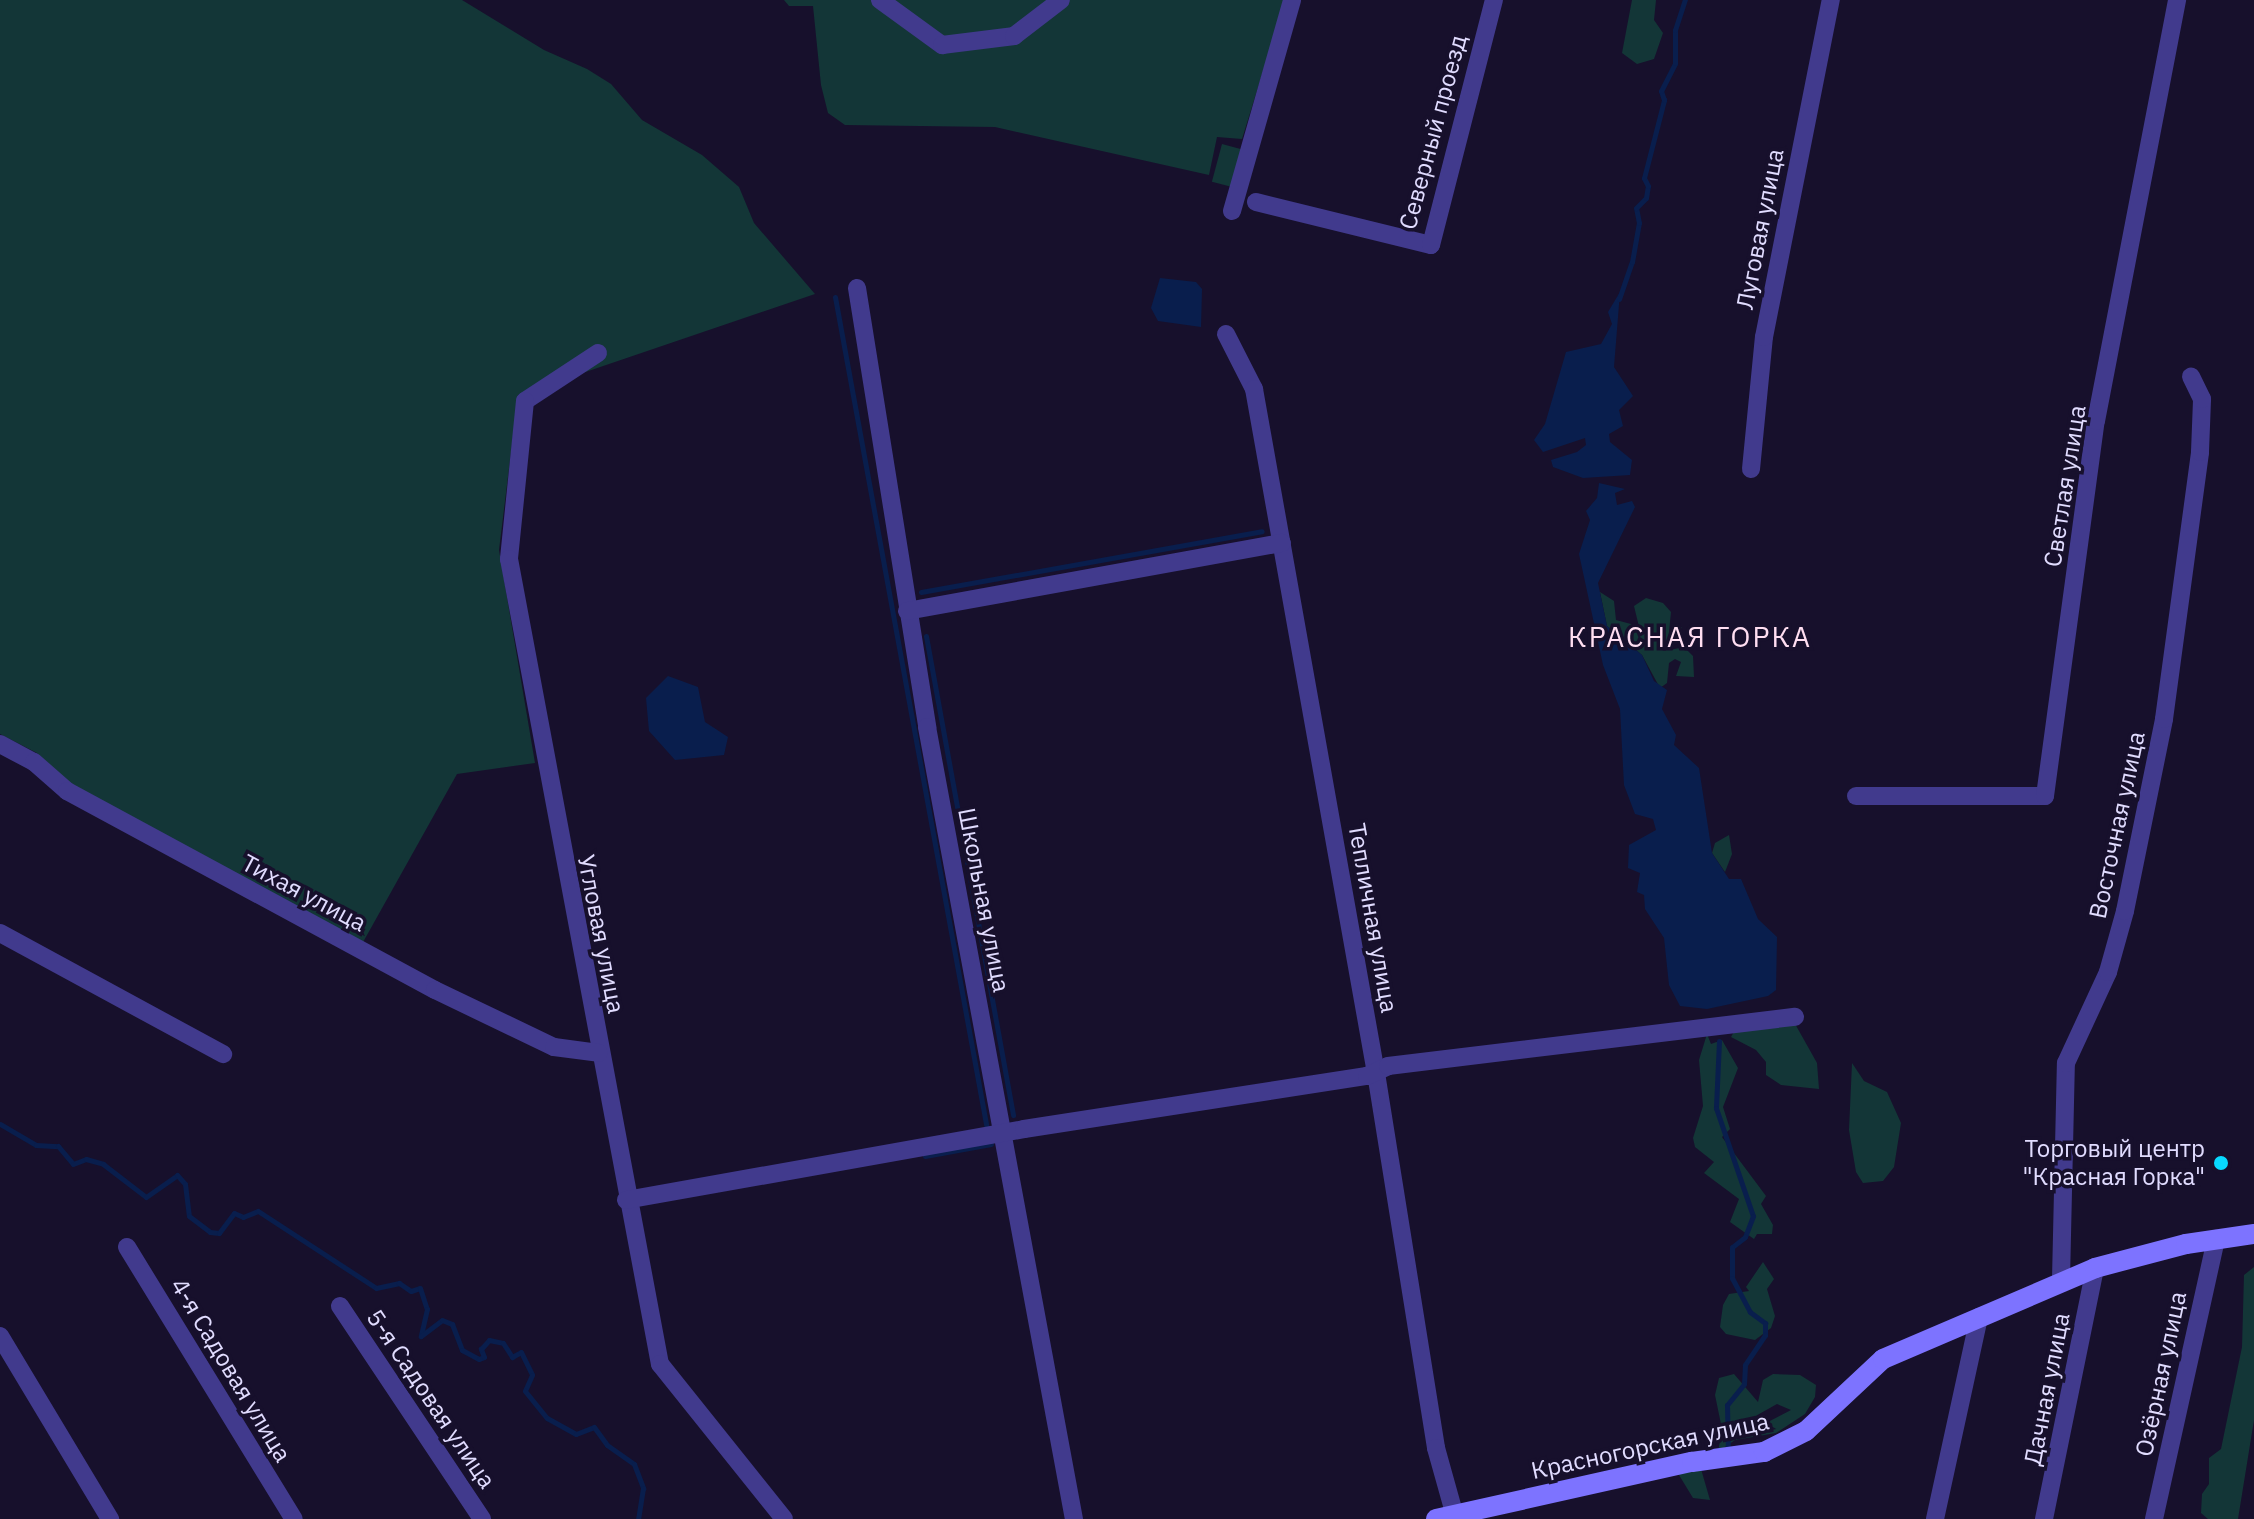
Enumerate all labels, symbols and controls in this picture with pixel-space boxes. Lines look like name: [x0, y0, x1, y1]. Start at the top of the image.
street label: Северный проезд: [1393, 31, 1473, 233]
street label: Луговая улица: [1730, 146, 1790, 312]
street label: Светлая улица: [2038, 403, 2092, 569]
district label: КРАСНАЯ ГОРКА: [1568, 620, 1812, 654]
street label: Восточная улица: [2083, 729, 2151, 921]
street label: Школьная улица: [952, 805, 1016, 995]
street label: Тепличная улица: [1342, 821, 1404, 1015]
street label: Тихая улица: [237, 848, 371, 938]
street label: Угловая улица: [571, 852, 631, 1016]
place label: Торговый центр "Красная Горка": [2022, 1135, 2205, 1191]
marker: Торговый центр "Красная Горка": [2212, 1154, 2230, 1172]
street label: 4-я Садовая улица: [165, 1273, 297, 1467]
street label: Озёрная улица: [2129, 1289, 2193, 1459]
street label: 5-я Садовая улица: [360, 1304, 502, 1494]
street label: Дачная улица: [2018, 1310, 2076, 1468]
street label: Красногорская улица: [1528, 1407, 1772, 1485]

